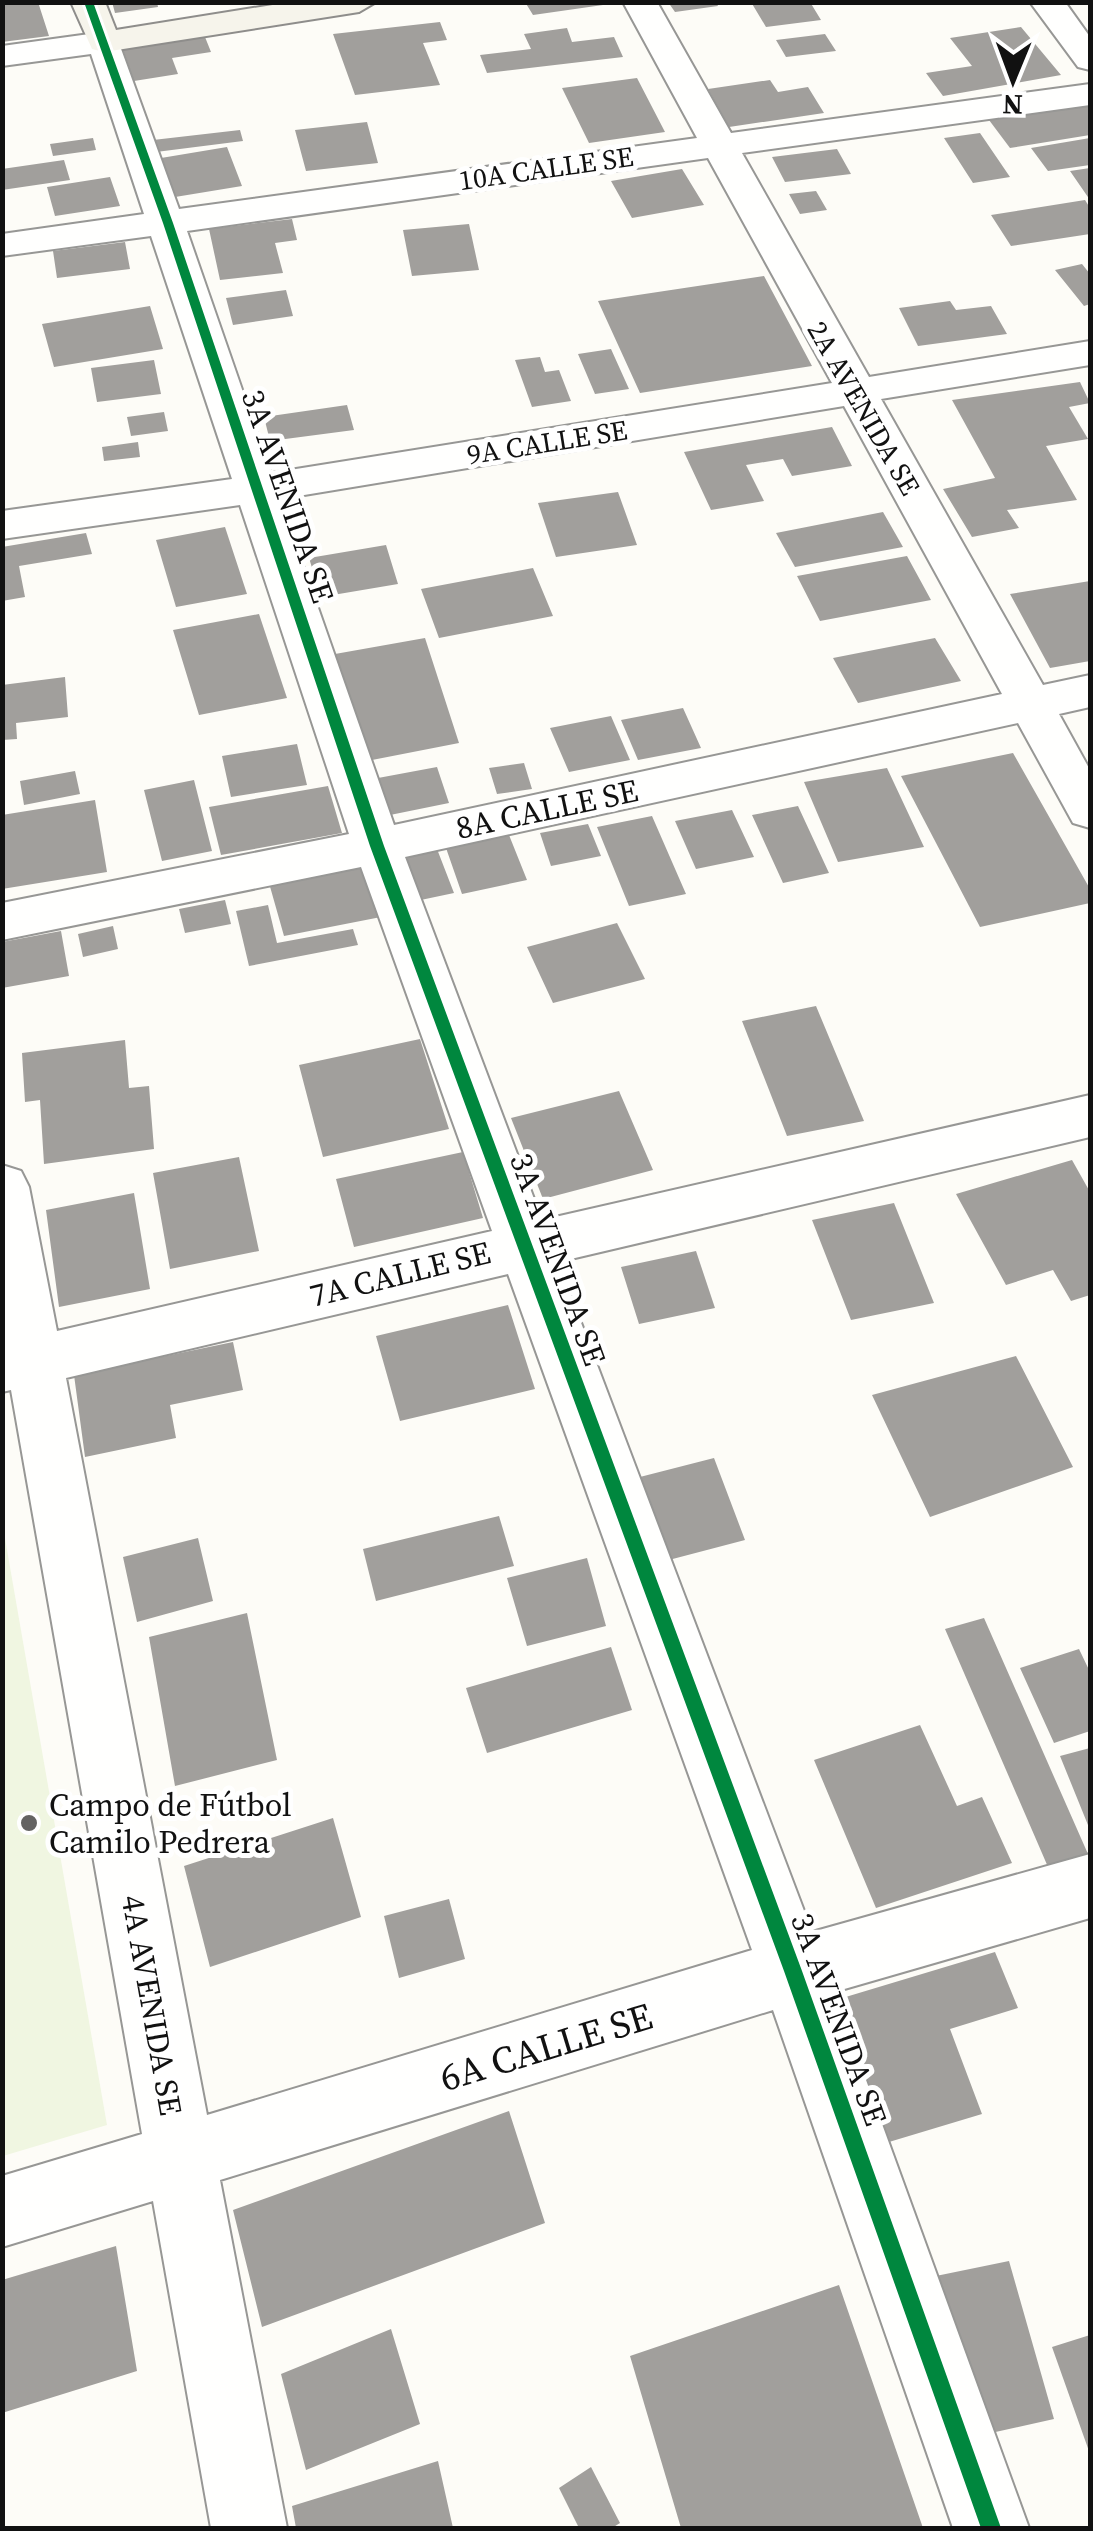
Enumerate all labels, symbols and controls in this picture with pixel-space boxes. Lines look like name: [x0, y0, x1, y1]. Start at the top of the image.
north arrow: [963, 30, 1063, 130]
text: N: [1002, 86, 1023, 124]
street label: 10A CALLE SE: [456, 137, 636, 199]
street label: 2A AVENIDA SE: [799, 314, 929, 502]
street label: 3A AVENIDA SE: [231, 383, 345, 609]
street label: 9A CALLE SE: [464, 411, 630, 473]
street label: 8A CALLE SE: [452, 768, 642, 850]
street label: 3A AVENIDA SE: [499, 1147, 617, 1371]
street label: 7A CALLE SE: [305, 1230, 495, 1318]
place label: Campo de Fútbol Camilo Pedrera: [49, 1783, 291, 1864]
marker: Campo de Fútbol Camilo Pedrera: [18, 1812, 40, 1834]
street label: 4A AVENIDA SE: [111, 1891, 193, 2119]
street label: 3A AVENIDA SE: [780, 1907, 898, 2131]
street label: 6A CALLE SE: [433, 1990, 659, 2104]

